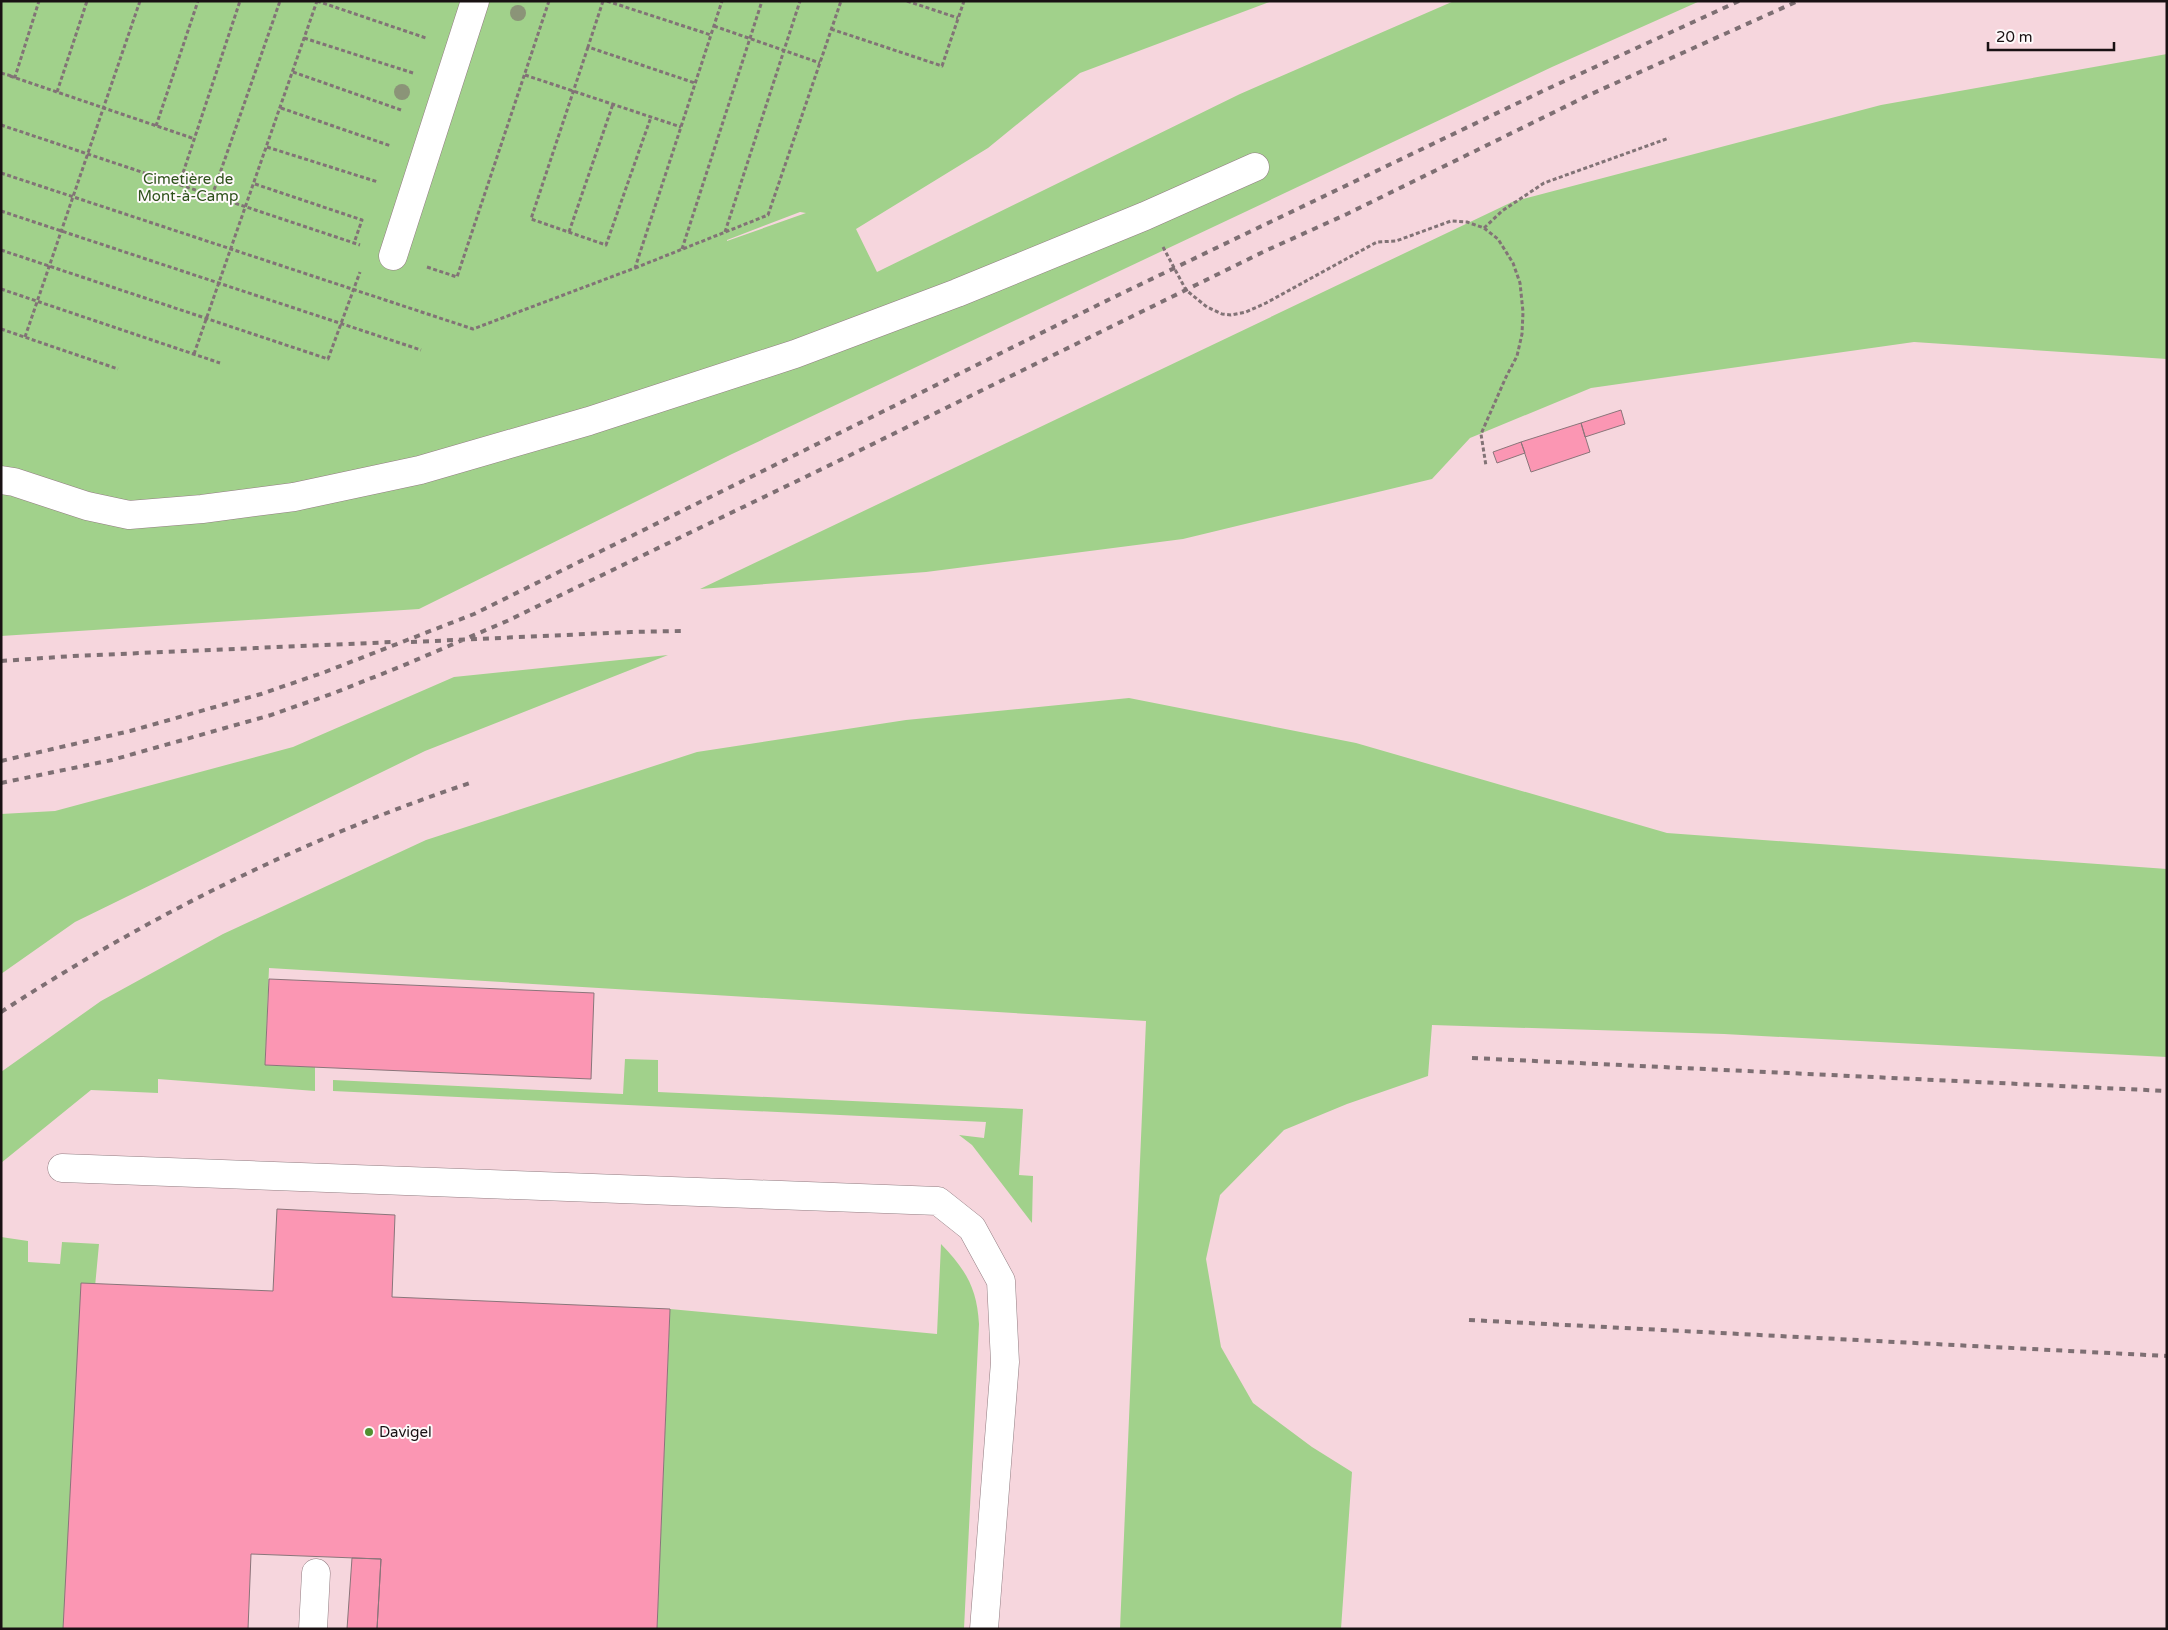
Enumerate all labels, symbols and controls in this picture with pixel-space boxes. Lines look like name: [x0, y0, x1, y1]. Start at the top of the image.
scale bar: [1988, 20, 2114, 52]
text: 20 m: [1996, 28, 2033, 46]
park label: Cimetière de Mont-à-Camp: [138, 170, 238, 205]
place label: Davigel: [379, 1423, 432, 1441]
marker: Davigel: [363, 1426, 375, 1438]

